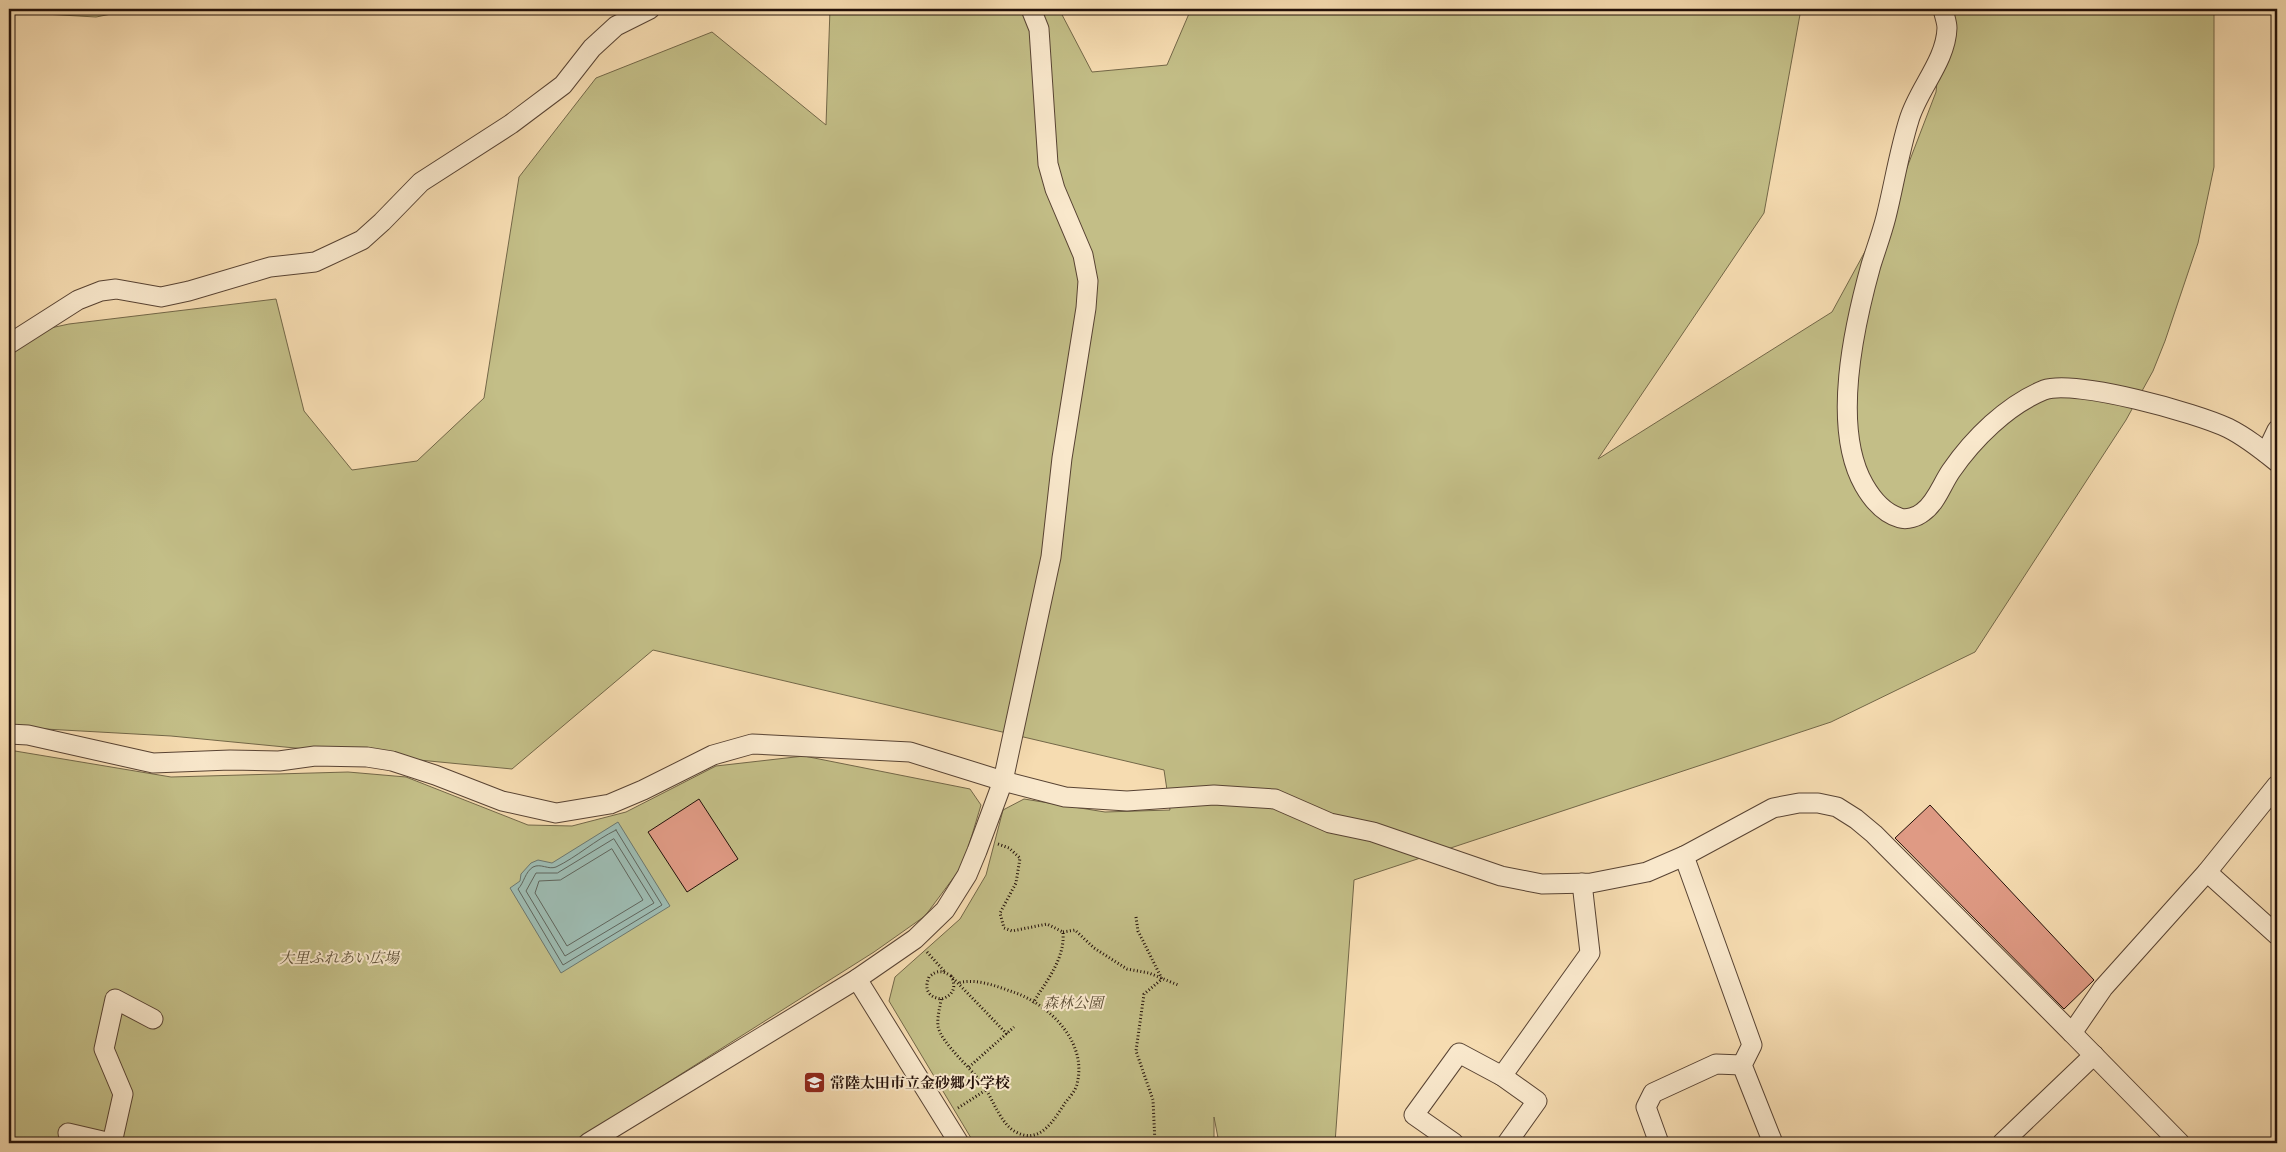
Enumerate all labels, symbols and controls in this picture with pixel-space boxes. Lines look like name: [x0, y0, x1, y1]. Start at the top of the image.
park label: 大里ふれあい広場: [279, 949, 401, 970]
park label: 森林公園: [1043, 994, 1106, 1015]
school or university icon: 常陸太田市立金砂郷小学校: [802, 1071, 826, 1095]
place label: 常陸太田市立金砂郷小学校: [830, 1074, 1010, 1095]

